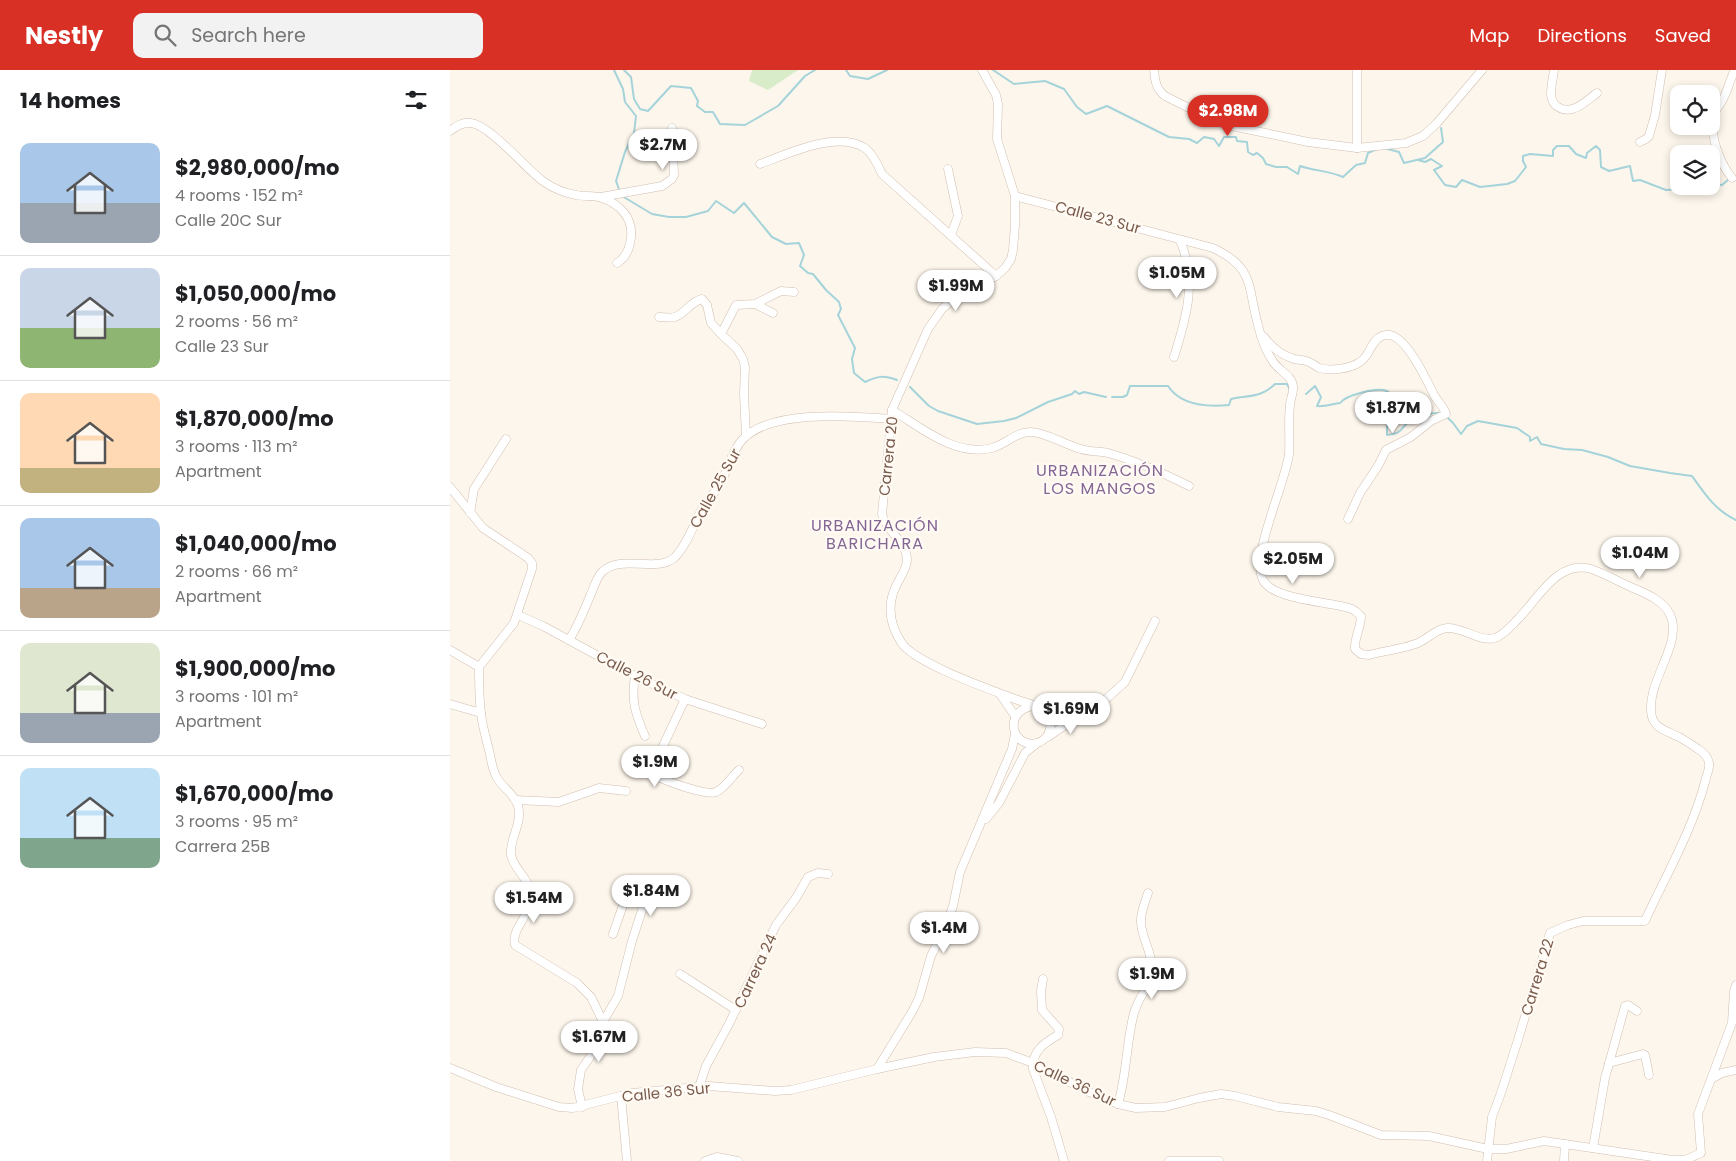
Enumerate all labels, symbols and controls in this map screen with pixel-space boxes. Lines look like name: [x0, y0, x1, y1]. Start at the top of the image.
search box: [133, 13, 483, 58]
text: Nestly: [25, 19, 103, 52]
icon: search: [151, 21, 179, 49]
text: Search here: [191, 22, 306, 49]
text: Map: [1470, 23, 1509, 48]
text: Directions: [1537, 23, 1627, 48]
text: Saved: [1655, 23, 1711, 48]
map controls: [1670, 85, 1720, 195]
button: locate: [1670, 85, 1720, 135]
text: 14 homes: [20, 86, 121, 115]
icon: filters: [402, 86, 430, 114]
pin: $2.98M: [1187, 94, 1269, 137]
text: $2.98M: [1198, 99, 1258, 122]
pin: $2.7M: [628, 128, 698, 171]
text: $2.7M: [639, 133, 687, 156]
button: layers: [1670, 145, 1720, 195]
text: $2,980,000/mo: [175, 153, 339, 182]
icon: home: [60, 163, 120, 223]
text: 4 rooms · 152 m²: [175, 184, 303, 207]
street label: Calle 23 Sur: [1053, 195, 1144, 239]
text: Calle 20C Sur: [175, 209, 282, 232]
pin: $1.05M: [1136, 256, 1218, 299]
text: $1.05M: [1149, 261, 1205, 284]
pin: $1.99M: [915, 270, 997, 312]
text: $1.99M: [928, 274, 984, 297]
text: $1,050,000/mo: [175, 279, 336, 308]
icon: home: [60, 288, 120, 348]
text: 2 rooms · 56 m²: [175, 310, 298, 333]
text: Calle 23 Sur: [175, 335, 269, 358]
pin: $1.87M: [1352, 392, 1434, 434]
text: $1.87M: [1366, 396, 1420, 419]
text: $1,870,000/mo: [175, 404, 334, 433]
icon: home: [60, 413, 120, 473]
street label: Carrera 20: [873, 415, 903, 497]
text: 3 rooms · 113 m²: [175, 435, 298, 458]
street label: Calle 25 Sur: [684, 444, 746, 532]
district label: URBANIZACIÓN LOS MANGOS: [1036, 459, 1164, 500]
text: Apartment: [175, 460, 262, 483]
district label: URBANIZACIÓN BARICHARA: [811, 514, 939, 555]
text: $1,040,000/mo: [175, 529, 337, 558]
pin: $1.04M: [1599, 536, 1681, 579]
icon: home: [60, 538, 120, 598]
text: $1.04M: [1611, 541, 1669, 564]
pin: $2.05M: [1252, 542, 1334, 585]
text: $2.05M: [1263, 547, 1323, 570]
text: 2 rooms · 66 m²: [175, 560, 298, 583]
text: Apartment: [175, 585, 262, 608]
street label: Calle 26 Sur: [593, 646, 682, 705]
text: $1,900,000/mo: [175, 654, 335, 683]
icon: home: [60, 663, 120, 723]
text: 3 rooms · 101 m²: [175, 685, 298, 708]
pin: $1.69M: [1030, 692, 1112, 735]
text: $1.69M: [1043, 697, 1099, 720]
text: Apartment: [175, 710, 262, 733]
pin: $1.9M: [620, 746, 690, 788]
text: $1.9M: [632, 750, 678, 773]
text: $1,670,000/mo: [175, 779, 333, 808]
icon: home: [60, 788, 120, 848]
text: 3 rooms · 95 m²: [175, 810, 298, 833]
text: Carrera 25B: [175, 835, 270, 858]
pin: $1.84M: [610, 874, 692, 917]
text: $1.84M: [623, 879, 679, 902]
pin: $1.54M: [493, 882, 575, 924]
text: $1.54M: [506, 886, 562, 909]
pin: $1.4M: [909, 912, 979, 954]
text: $1.4M: [921, 916, 967, 939]
street label: Carrera 24: [729, 930, 781, 1012]
street label: Carrera 22: [1515, 936, 1559, 1018]
pin: $1.9M: [1117, 958, 1187, 1000]
text: $1.9M: [1129, 962, 1175, 985]
pin: $1.67M: [558, 1020, 640, 1063]
text: $1.67M: [572, 1025, 626, 1048]
street label: Calle 36 Sur: [1030, 1055, 1120, 1111]
street label: Calle 36 Sur: [621, 1077, 712, 1107]

